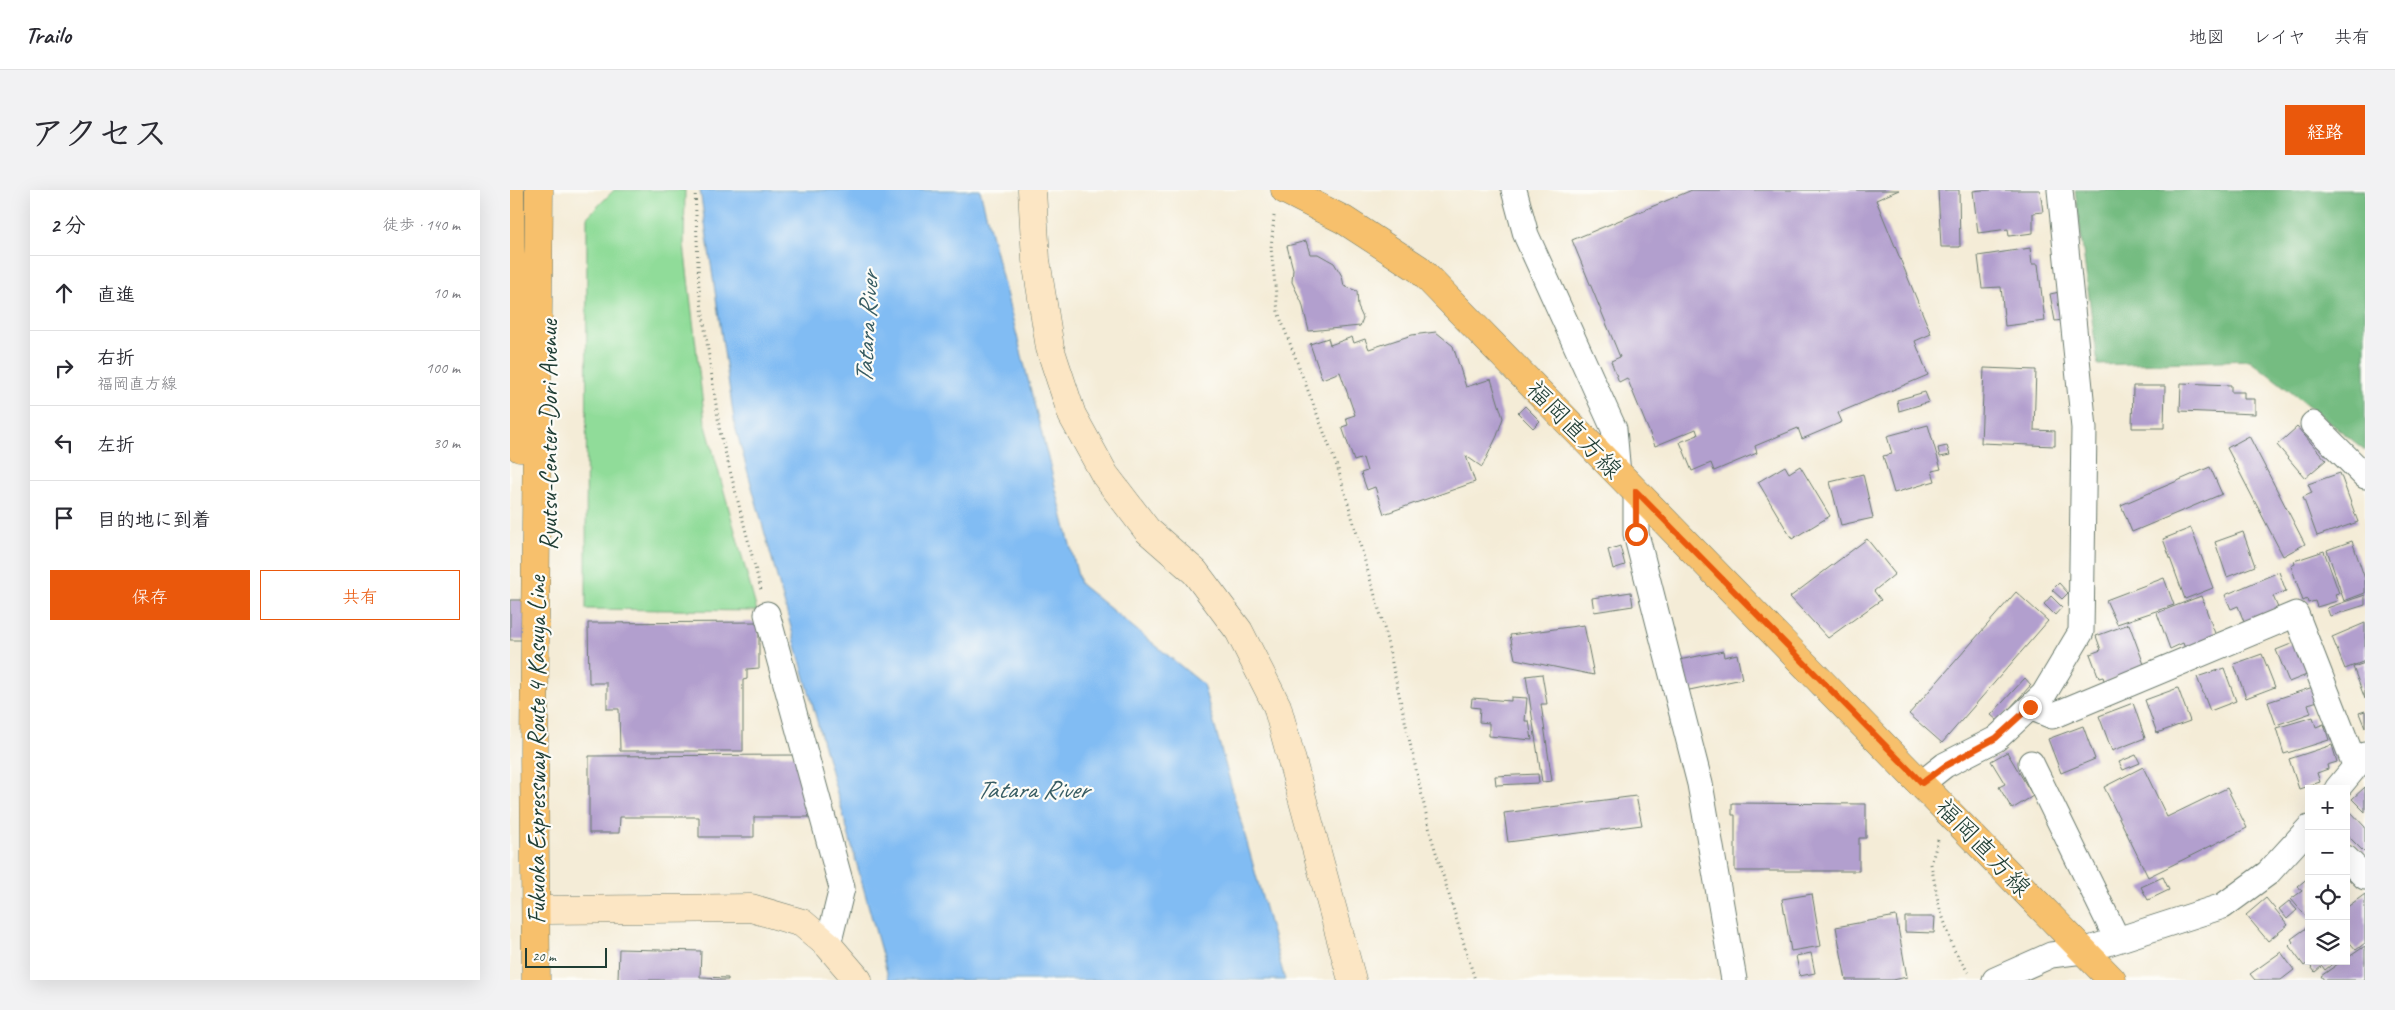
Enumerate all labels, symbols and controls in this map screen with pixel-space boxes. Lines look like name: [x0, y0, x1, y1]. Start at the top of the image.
text: Trailo: [25, 20, 71, 50]
text: 地図: [2189, 26, 2225, 48]
text: レイヤ: [2253, 26, 2306, 48]
text: 共有: [2334, 26, 2370, 48]
button: 経路: [2285, 105, 2365, 155]
text: アクセス: [30, 111, 168, 156]
text: 2 分: [50, 212, 86, 238]
text: 徒歩 · 140 m: [383, 215, 460, 235]
water label: Tatara River: [847, 267, 886, 385]
icon: ahead: [50, 279, 78, 307]
text: 直進: [97, 283, 135, 307]
text: 10 m: [433, 283, 460, 303]
street label: Ryutsu-Center-Dori Avenue: [533, 318, 565, 550]
text: 右折: [97, 346, 135, 370]
icon: right: [50, 354, 78, 382]
text: 100 m: [426, 358, 460, 378]
text: 福岡直方線: [97, 374, 177, 394]
street label: 福岡直方線: [1519, 374, 1629, 486]
icon: left: [50, 429, 78, 457]
text: 左折: [97, 433, 135, 457]
text: 30 m: [433, 433, 460, 453]
icon: arrive: [50, 504, 78, 532]
text: 目的地に到着: [97, 508, 211, 532]
route start: [1625, 523, 1648, 546]
button: 保存: [50, 570, 250, 620]
button: 共有: [260, 570, 460, 620]
street label: Fukuoka Expressway Route 4 Kasuya Line: [521, 574, 553, 924]
route end: [2019, 696, 2042, 719]
water label: Tatara River: [976, 773, 1092, 806]
map controls: [2305, 785, 2350, 965]
button: +: [2305, 785, 2350, 830]
street label: 福岡直方線: [1928, 792, 2038, 904]
button: −: [2305, 830, 2350, 875]
button: locate: [2305, 875, 2350, 920]
button: layers: [2305, 920, 2350, 965]
scale bar: [525, 945, 608, 968]
text: 20 m: [532, 948, 556, 965]

